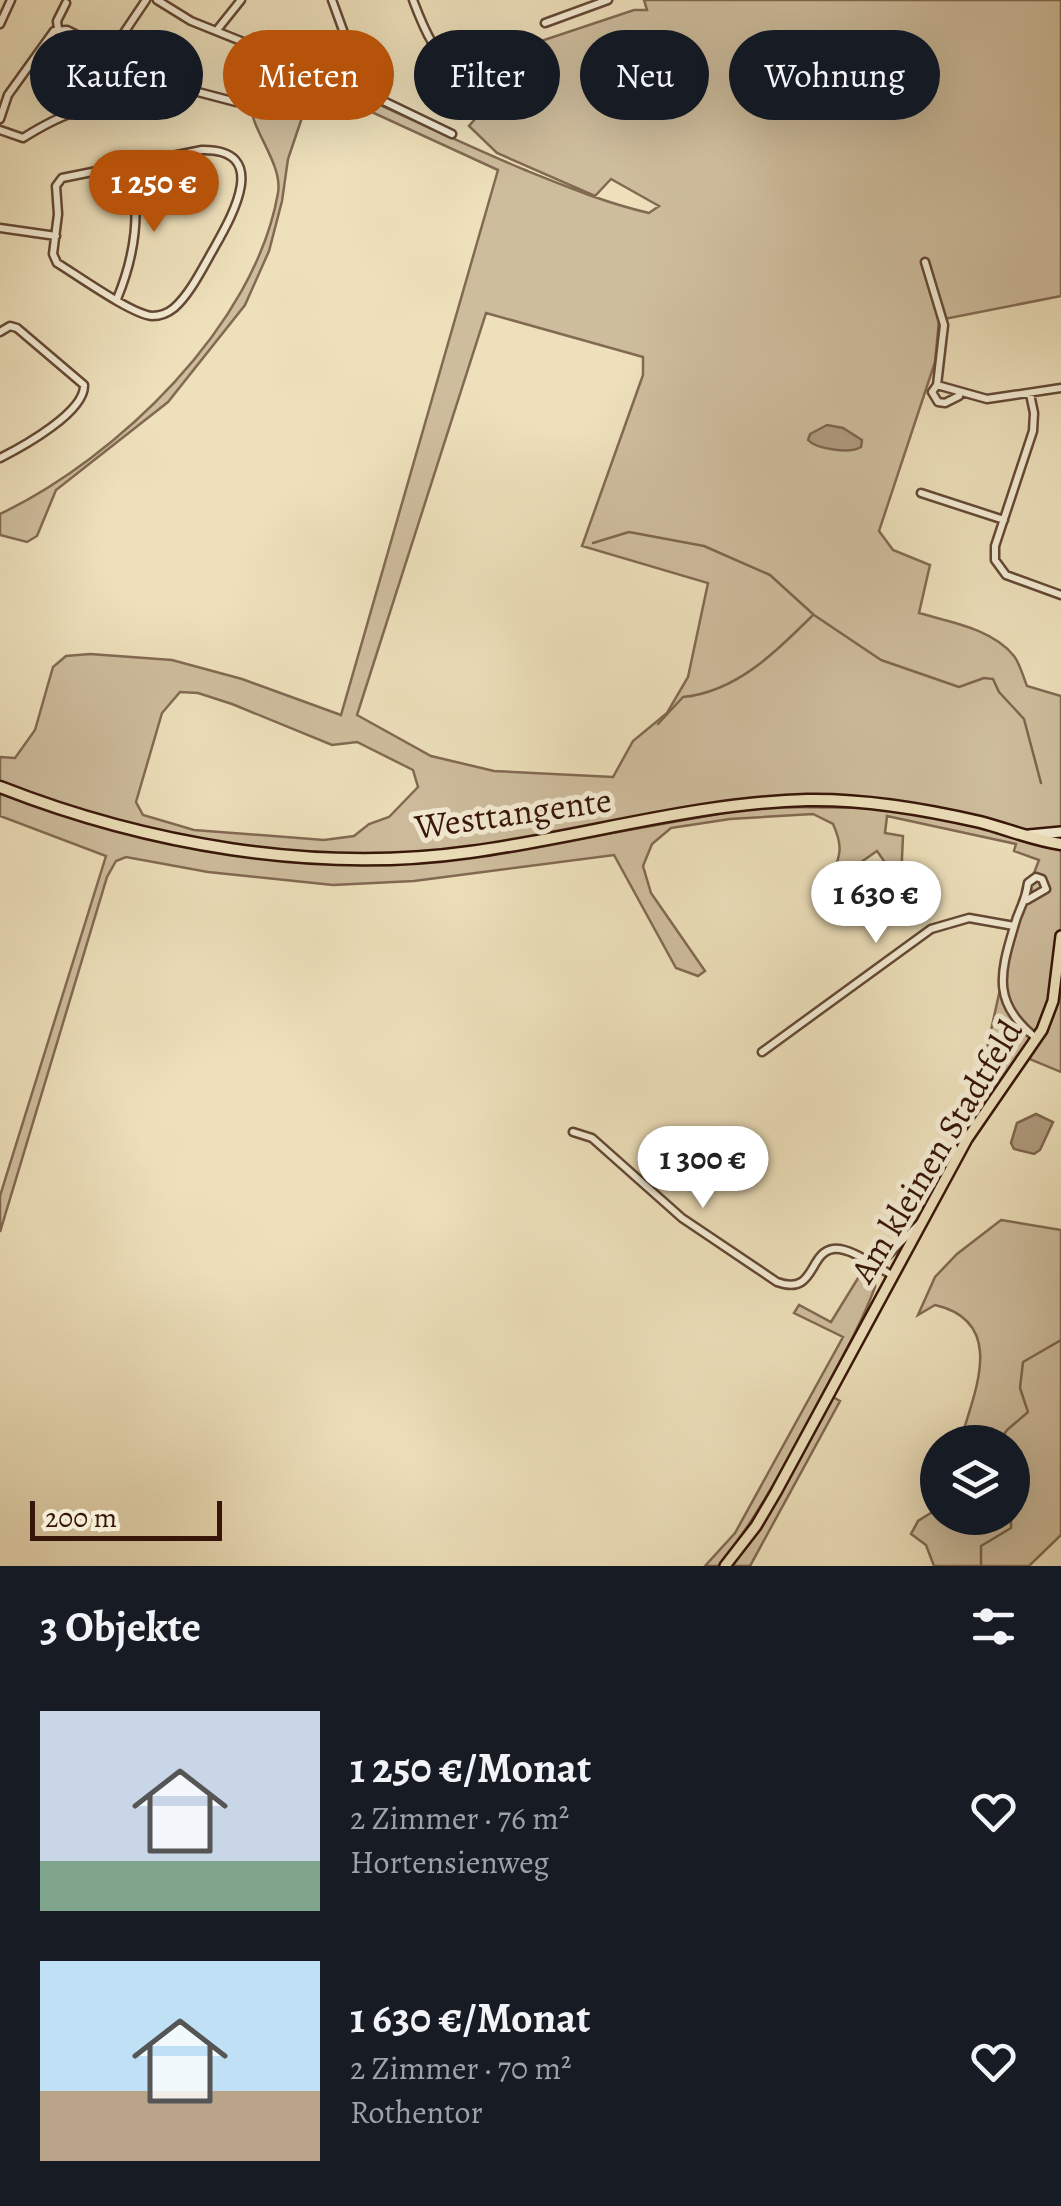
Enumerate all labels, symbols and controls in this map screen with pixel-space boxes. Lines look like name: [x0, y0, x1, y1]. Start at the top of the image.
chip: Kaufen: [30, 30, 203, 120]
chip: Mieten: [223, 30, 394, 120]
chip: Filter: [414, 30, 560, 120]
chip: Neu: [580, 30, 709, 120]
chip: Wohnung: [729, 30, 940, 120]
pin: 1 250 €: [62, 150, 246, 235]
text: 1 250 €: [111, 160, 197, 204]
street label: Westtangente: [411, 775, 614, 851]
pin: 1 630 €: [784, 861, 968, 946]
text: 1 630 €: [833, 871, 919, 915]
street label: Am kleinen Stadtfeld: [838, 1010, 1034, 1292]
pin: 1 300 €: [611, 1126, 795, 1211]
text: 1 300 €: [660, 1136, 746, 1180]
map controls: [920, 1425, 1030, 1535]
button: layers: [920, 1425, 1030, 1535]
scale bar: [30, 1496, 222, 1540]
text: 200 m: [45, 1499, 117, 1537]
text: 3 Objekte: [40, 1598, 201, 1655]
icon: filters: [966, 1599, 1021, 1654]
text: 1 250 €/Monat: [350, 1739, 591, 1796]
icon: home: [120, 1751, 240, 1871]
icon: heart: [966, 1784, 1021, 1839]
text: 2 Zimmer · 76 m²: [350, 1796, 569, 1840]
text: Hortensienweg: [350, 1840, 549, 1884]
text: 1 630 €/Monat: [350, 1989, 591, 2046]
icon: home: [120, 2001, 240, 2121]
icon: heart: [966, 2034, 1021, 2089]
text: 2 Zimmer · 70 m²: [350, 2046, 572, 2090]
text: Rothentor: [350, 2090, 483, 2134]

